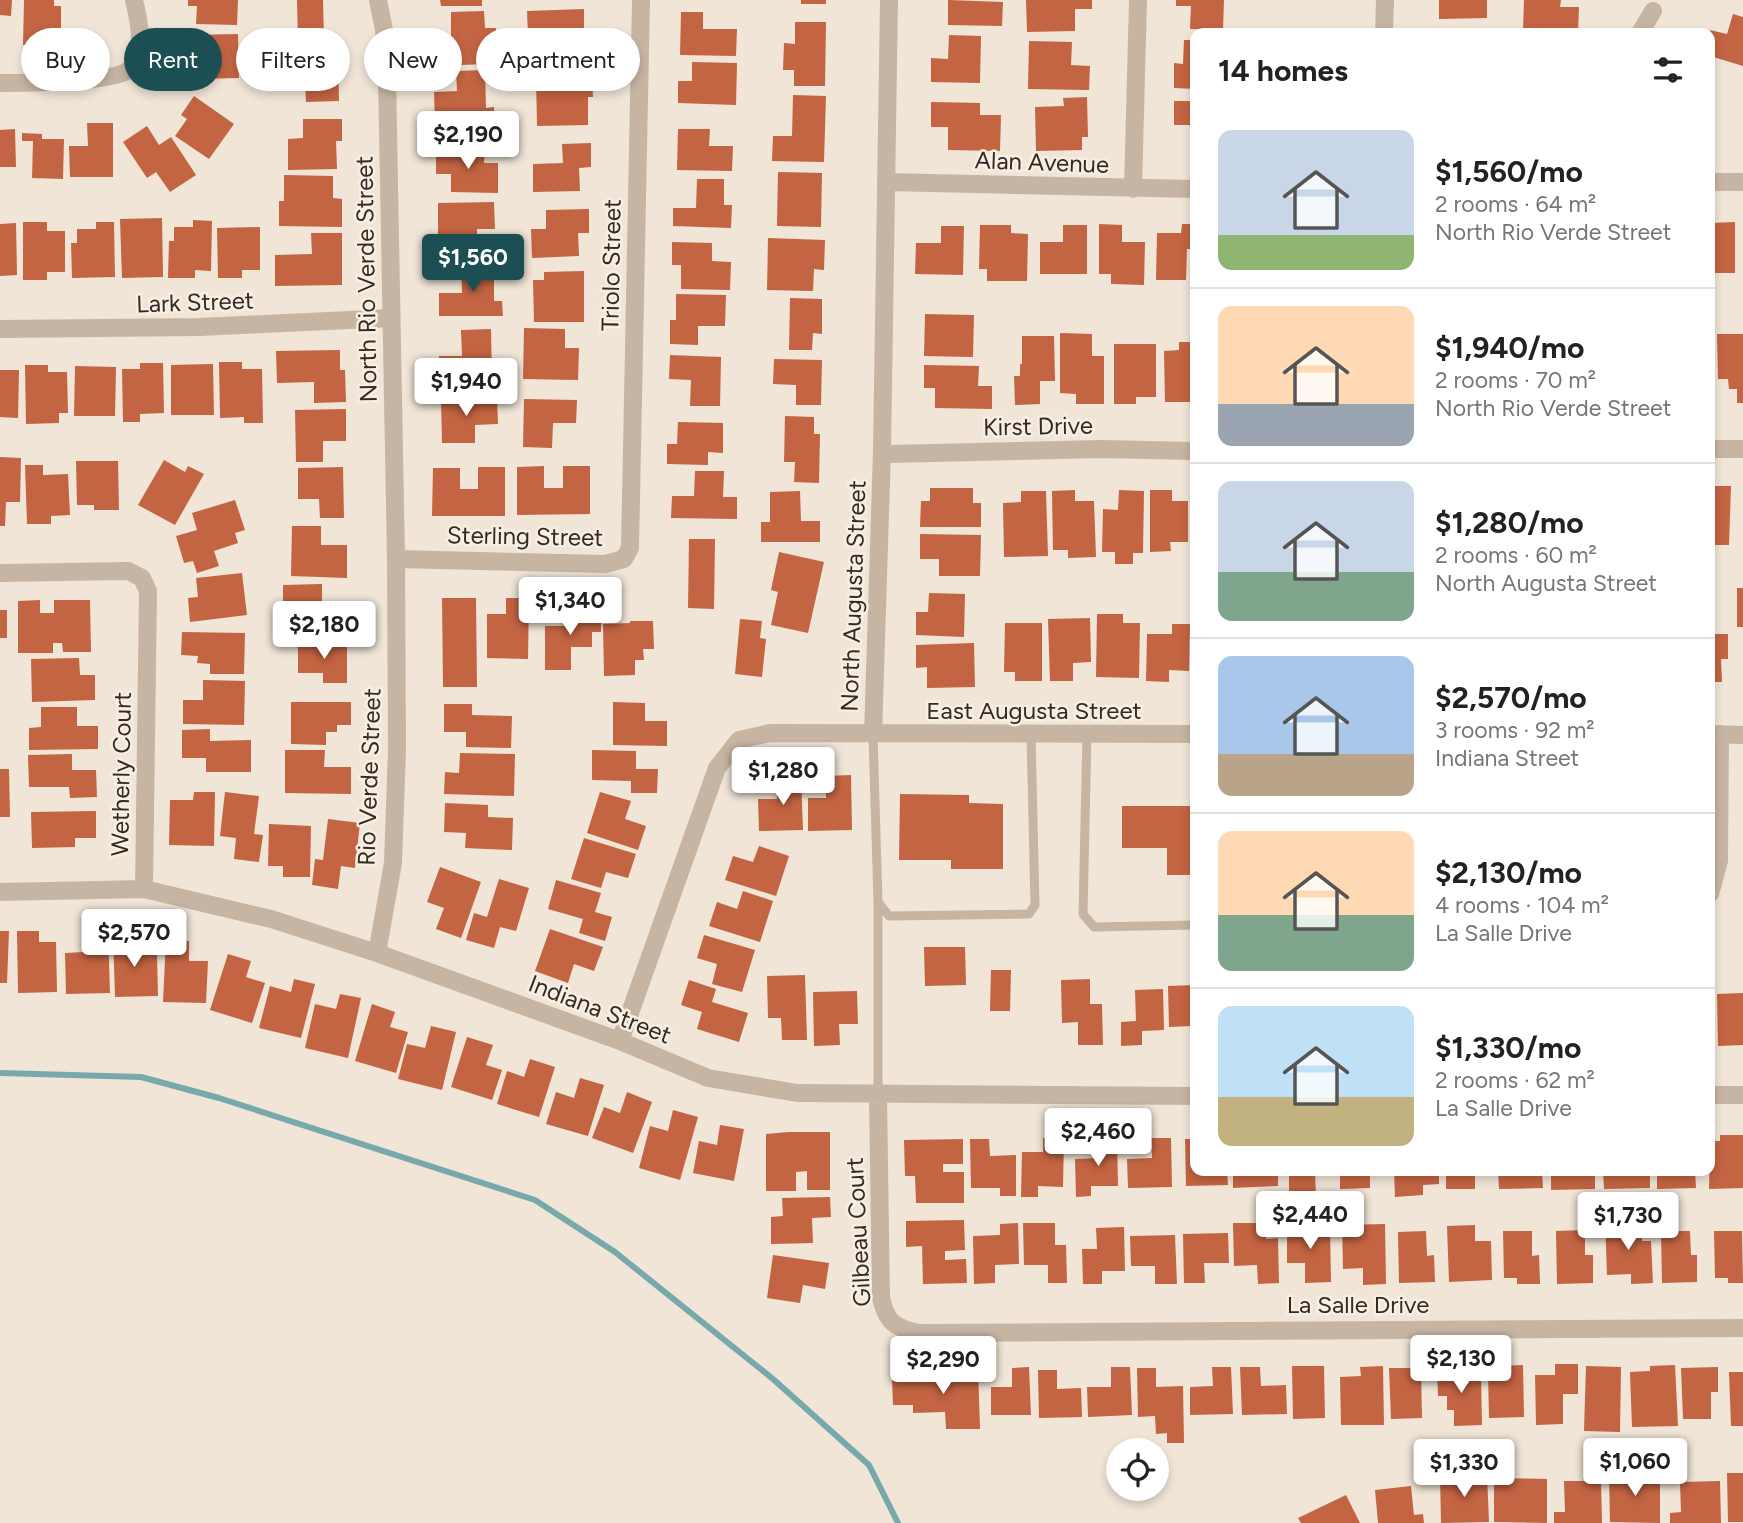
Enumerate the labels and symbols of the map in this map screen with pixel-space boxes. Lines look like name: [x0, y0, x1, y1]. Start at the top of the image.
pin: $2,190: [411, 111, 525, 171]
street label: Alan Avenue: [974, 145, 1110, 179]
street label: North Rio Verde Street: [349, 155, 383, 403]
street label: Triolo Street: [595, 199, 627, 331]
pin: $1,560: [416, 234, 530, 294]
street label: Lark Street: [136, 285, 254, 319]
pin: $1,940: [409, 358, 523, 418]
street label: Kirst Drive: [983, 411, 1093, 441]
street label: North Augusta Street: [834, 480, 872, 712]
street label: Sterling Street: [447, 520, 603, 552]
pin: $1,340: [513, 578, 627, 637]
pin: $2,180: [267, 602, 381, 661]
street label: Rio Verde Street: [351, 688, 387, 866]
street label: Wetherly Court: [105, 692, 137, 856]
street label: East Augusta Street: [926, 696, 1142, 725]
pin: $1,280: [726, 748, 840, 807]
pin: $2,570: [77, 909, 191, 969]
street label: Indiana Street: [525, 968, 675, 1050]
pin: $2,460: [1041, 1108, 1155, 1168]
street label: Gilbeau Court: [840, 1157, 876, 1307]
pin: $2,440: [1253, 1192, 1367, 1251]
pin: $1,730: [1571, 1192, 1685, 1252]
street label: La Salle Drive: [1287, 1290, 1429, 1319]
pin: $2,290: [886, 1336, 1000, 1396]
pin: $2,130: [1404, 1336, 1518, 1395]
pin: $1,060: [1578, 1438, 1692, 1498]
pin: $1,330: [1407, 1440, 1521, 1499]

